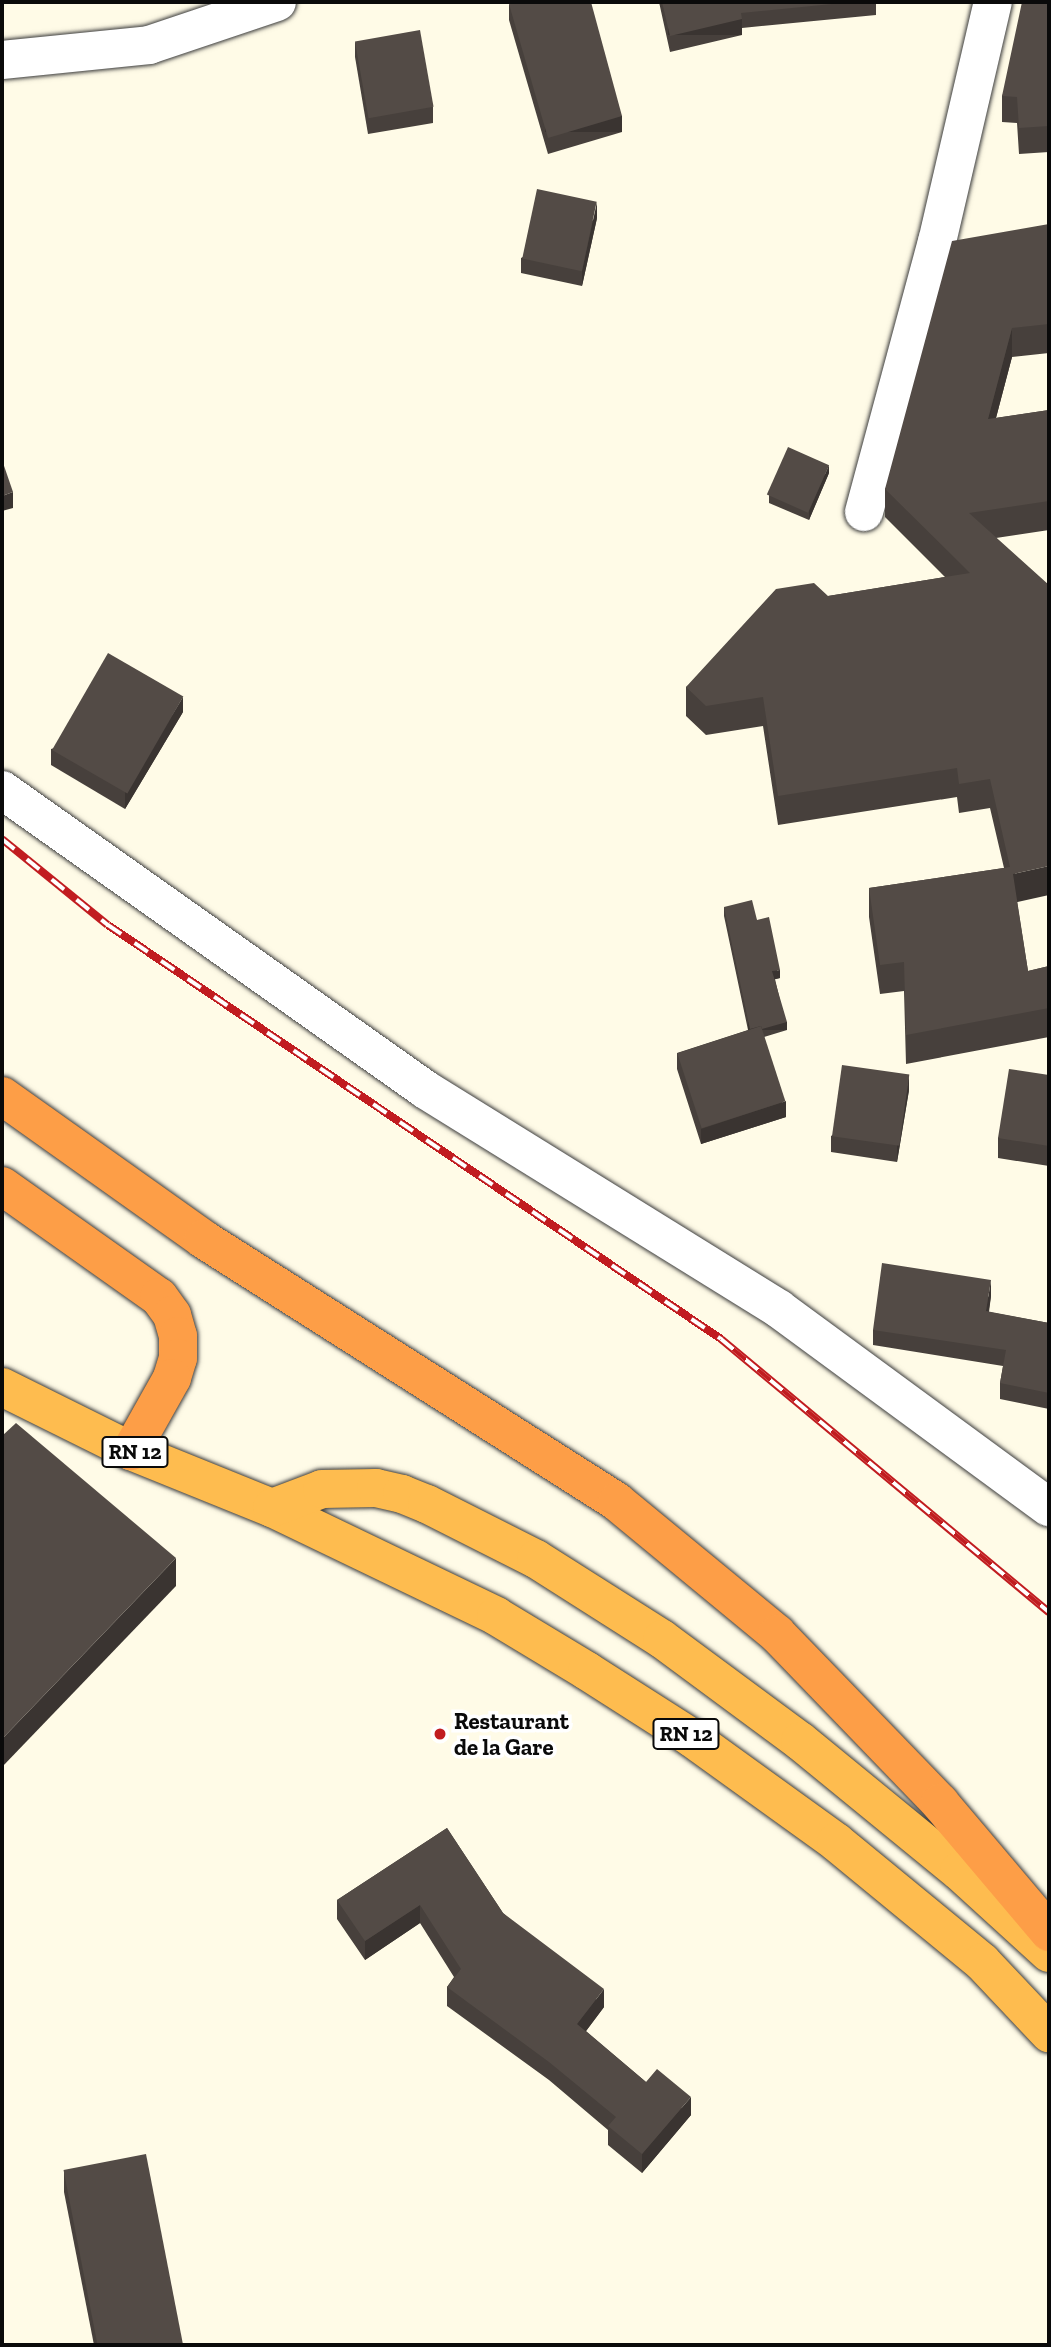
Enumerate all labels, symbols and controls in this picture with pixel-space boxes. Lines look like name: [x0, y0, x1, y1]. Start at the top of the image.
road number: RN 12: [100, 1434, 170, 1470]
place label: Restaurant de la Gare: [454, 1707, 569, 1761]
road number: RN 12: [651, 1716, 721, 1752]
marker: Restaurant de la Gare: [432, 1726, 448, 1742]

